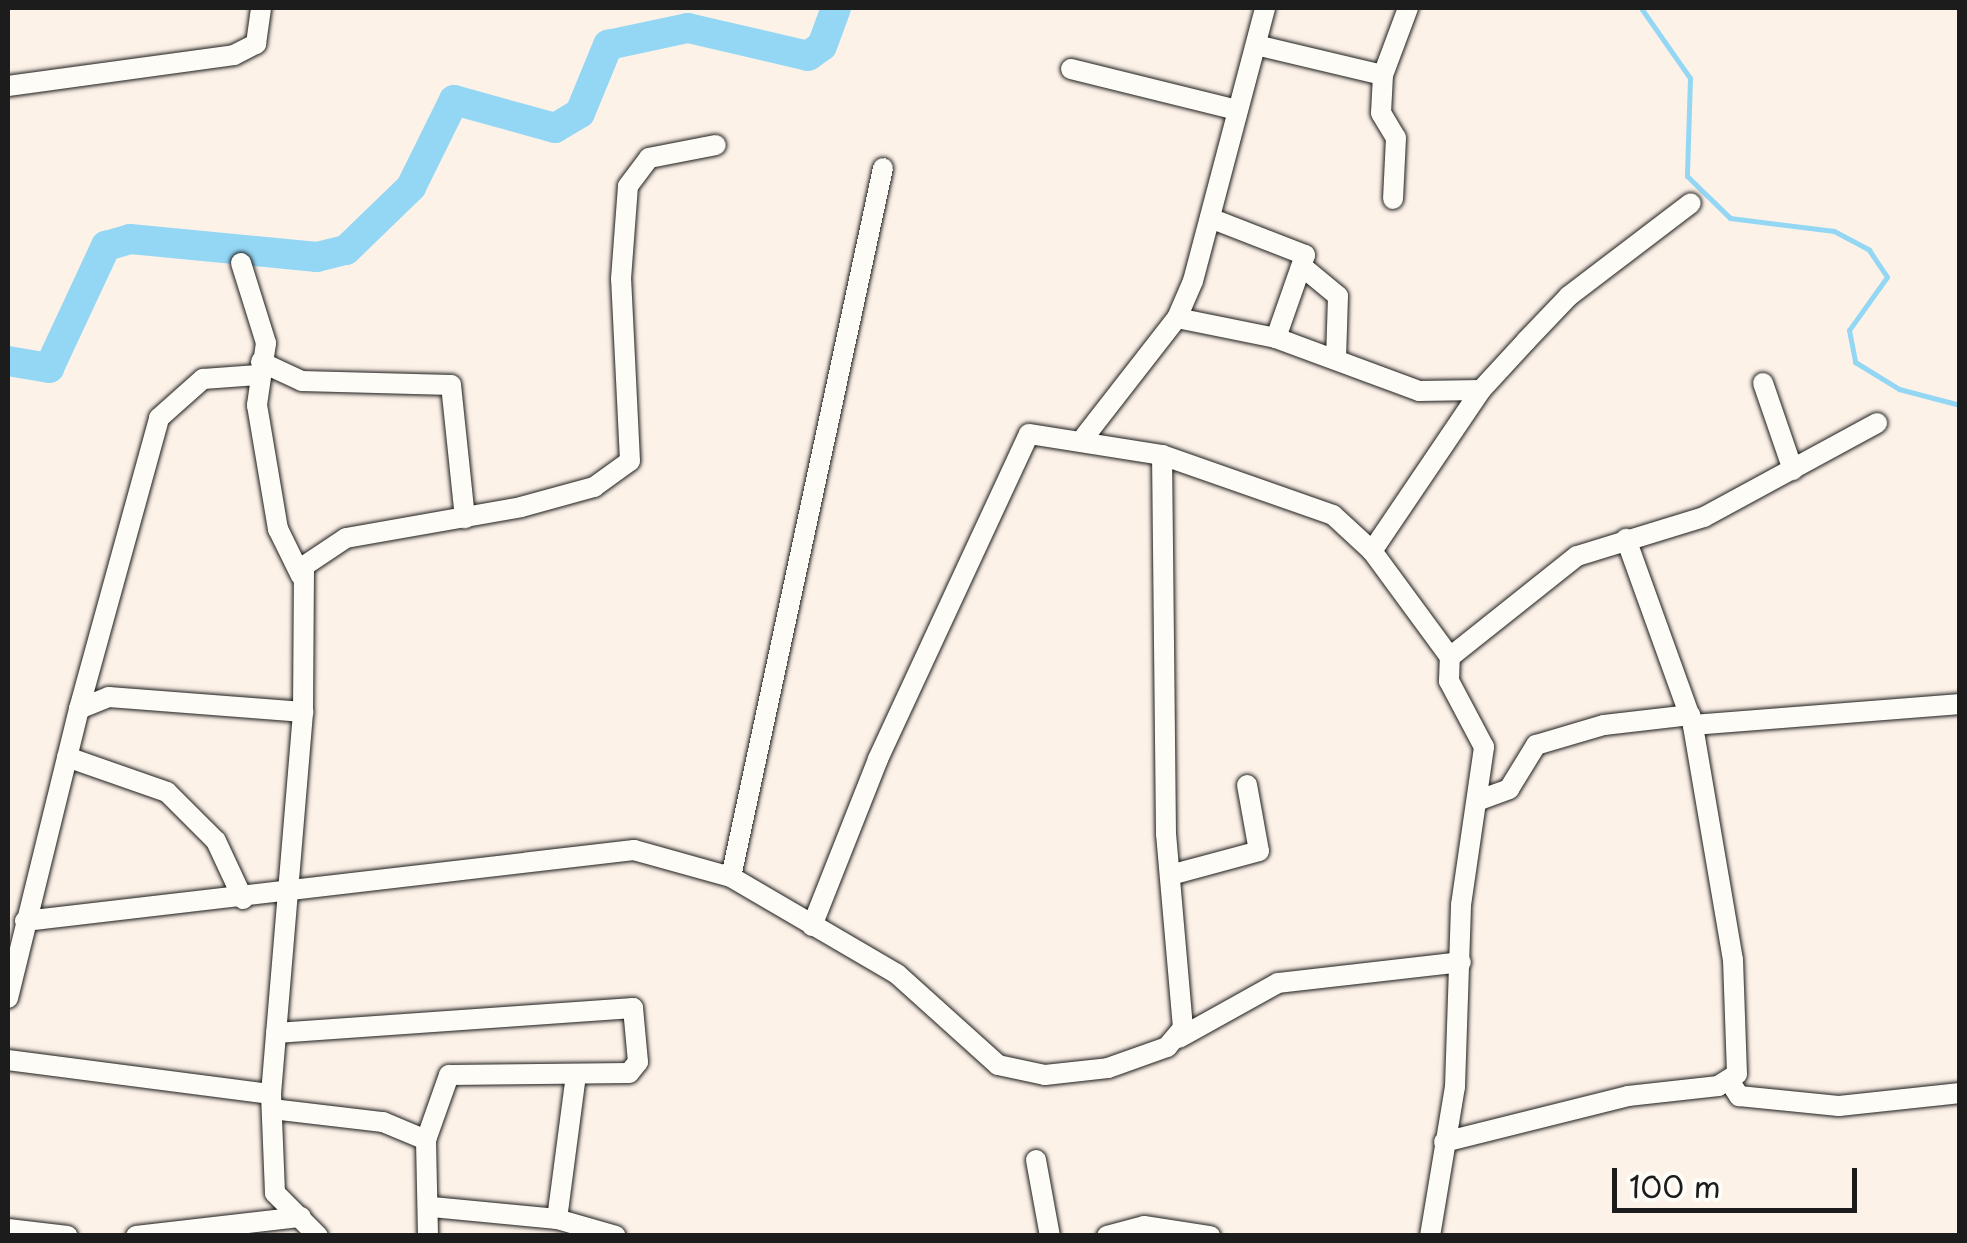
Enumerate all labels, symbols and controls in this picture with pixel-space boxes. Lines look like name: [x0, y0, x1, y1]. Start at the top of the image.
scale bar: [1617, 1148, 1862, 1210]
text: 100 m: [1629, 1163, 1721, 1208]

